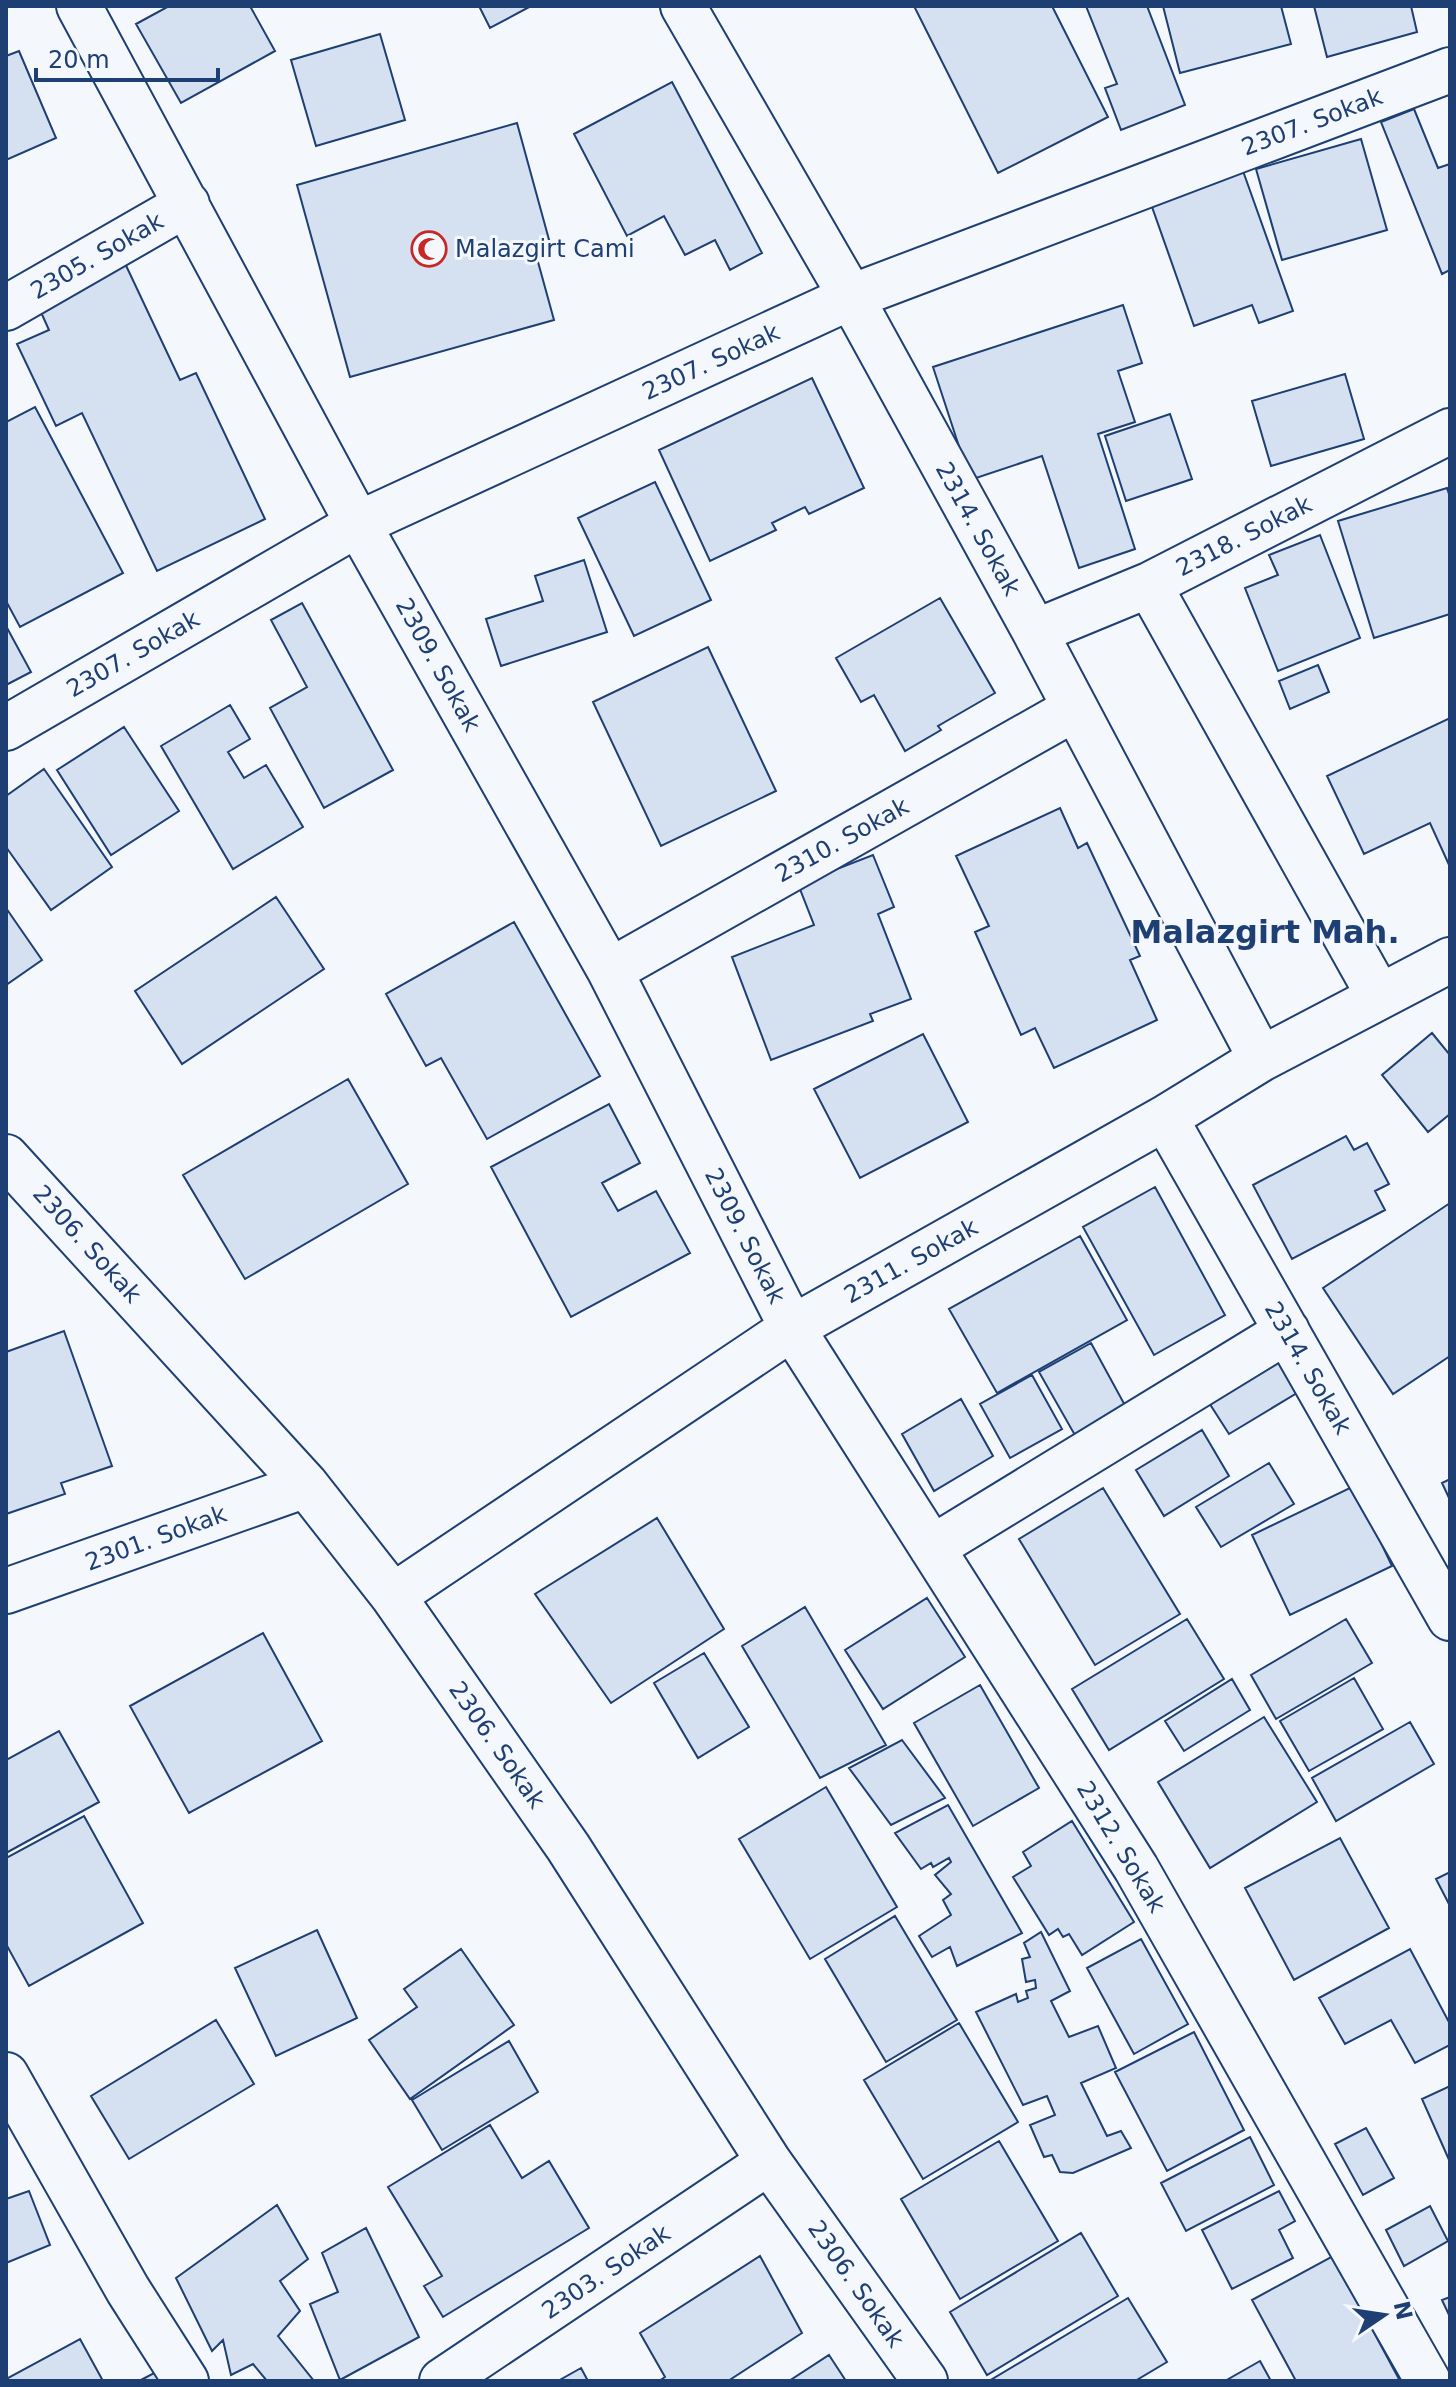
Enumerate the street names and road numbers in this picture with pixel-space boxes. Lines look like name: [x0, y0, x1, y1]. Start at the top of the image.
street label: 2307. Sokak: [1238, 82, 1386, 162]
street label: 2305. Sokak: [26, 207, 168, 305]
street label: 2307. Sokak: [638, 318, 784, 406]
street label: 2314. Sokak: [930, 457, 1026, 601]
street label: 2318. Sokak: [1172, 490, 1317, 582]
street label: 2309. Sokak: [390, 593, 486, 737]
street label: 2307. Sokak: [62, 605, 204, 703]
street label: 2310. Sokak: [770, 792, 914, 888]
street label: 2309. Sokak: [699, 1164, 791, 1309]
street label: 2306. Sokak: [27, 1180, 147, 1309]
street label: 2311. Sokak: [839, 1213, 983, 1309]
street label: 2314. Sokak: [1259, 1297, 1357, 1439]
street label: 2301. Sokak: [82, 1499, 231, 1577]
street label: 2306. Sokak: [443, 1676, 551, 1814]
street label: 2312. Sokak: [1071, 1776, 1171, 1918]
street label: 2306. Sokak: [802, 2215, 910, 2353]
street label: 2303. Sokak: [537, 2219, 675, 2325]

